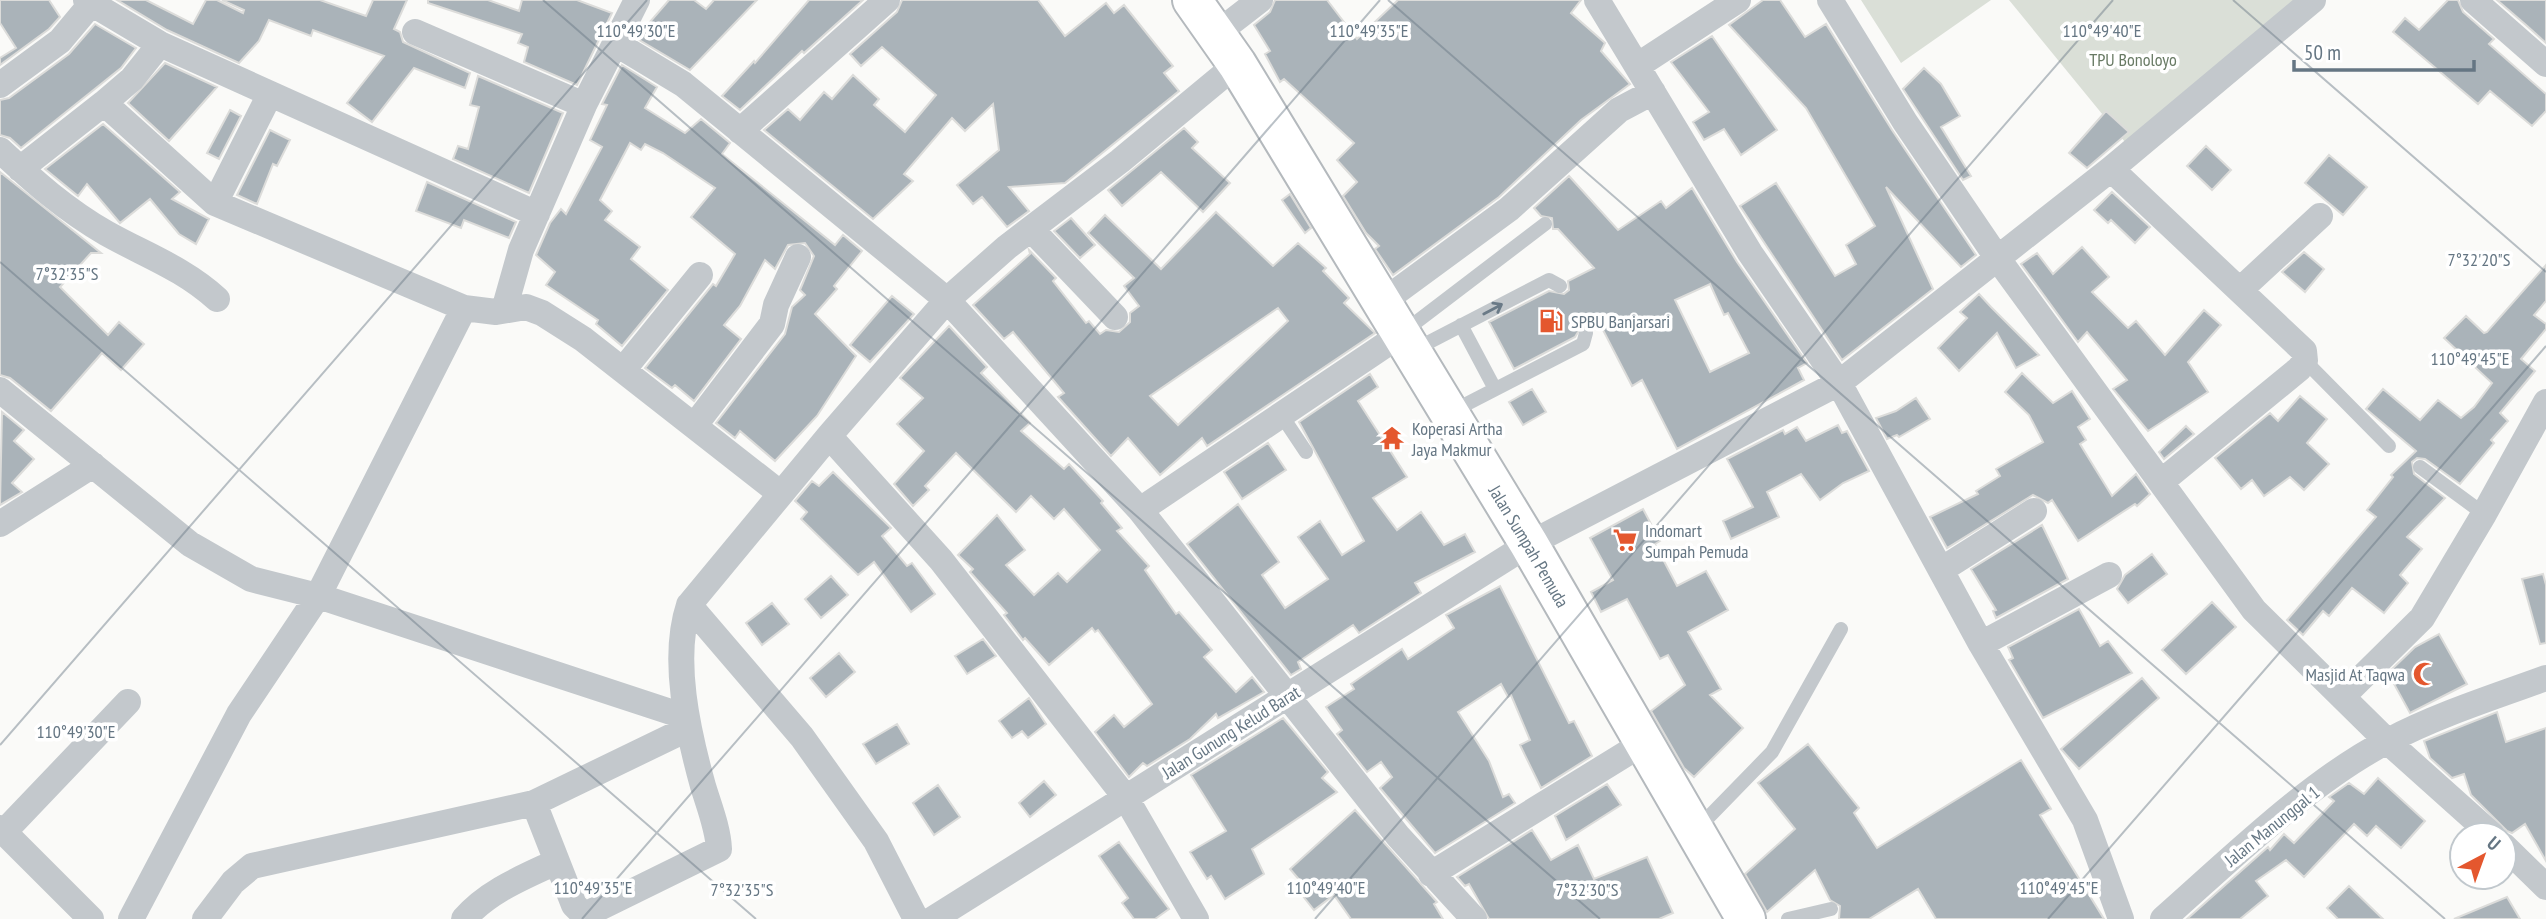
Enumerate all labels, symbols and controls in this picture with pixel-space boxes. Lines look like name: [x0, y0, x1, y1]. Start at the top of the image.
text: 110°49'30"E: [597, 19, 675, 42]
text: 110°49'35"E: [1330, 19, 1408, 42]
text: 110°49'40"E: [2063, 19, 2141, 42]
scale bar: [2294, 28, 2474, 72]
text: 50 m: [2304, 39, 2341, 66]
park label: TPU Bonoloyo: [2089, 48, 2177, 71]
text: 7°32'20"S: [2448, 248, 2511, 271]
text: 7°32'35"S: [36, 262, 99, 285]
one-way arrow: [1482, 302, 1503, 315]
fuel station icon: SPBU Banjarsari: [1537, 307, 1565, 335]
place label: SPBU Banjarsari: [1571, 310, 1670, 333]
text: 110°49'45"E: [2431, 347, 2509, 370]
place label: Koperasi Artha Jaya Makmur: [1411, 417, 1503, 461]
temple icon: Koperasi Artha Jaya Makmur: [1378, 424, 1406, 452]
street label: Jalan Sumpah Pemuda: [1484, 480, 1575, 611]
place label: Indomart Sumpah Pemuda: [1645, 519, 1749, 563]
supermarket icon: Indomart Sumpah Pemuda: [1611, 526, 1639, 554]
mosque icon: Masjid At Taqwa: [2411, 660, 2439, 688]
place label: Masjid At Taqwa: [2305, 663, 2405, 686]
street label: Jalan Gunung Kelud Barat: [1157, 680, 1304, 784]
text: 110°49'30"E: [37, 720, 115, 743]
street label: Jalan Manunggal 1: [2219, 781, 2324, 872]
north arrow: [2448, 821, 2518, 891]
text: U: [2483, 831, 2506, 855]
text: 110°49'35"E: [554, 876, 632, 899]
text: 110°49'40"E: [1287, 876, 1365, 899]
text: 110°49'45"E: [2020, 876, 2098, 899]
text: 7°32'35"S: [711, 878, 774, 901]
text: 7°32'30"S: [1556, 878, 1619, 901]

